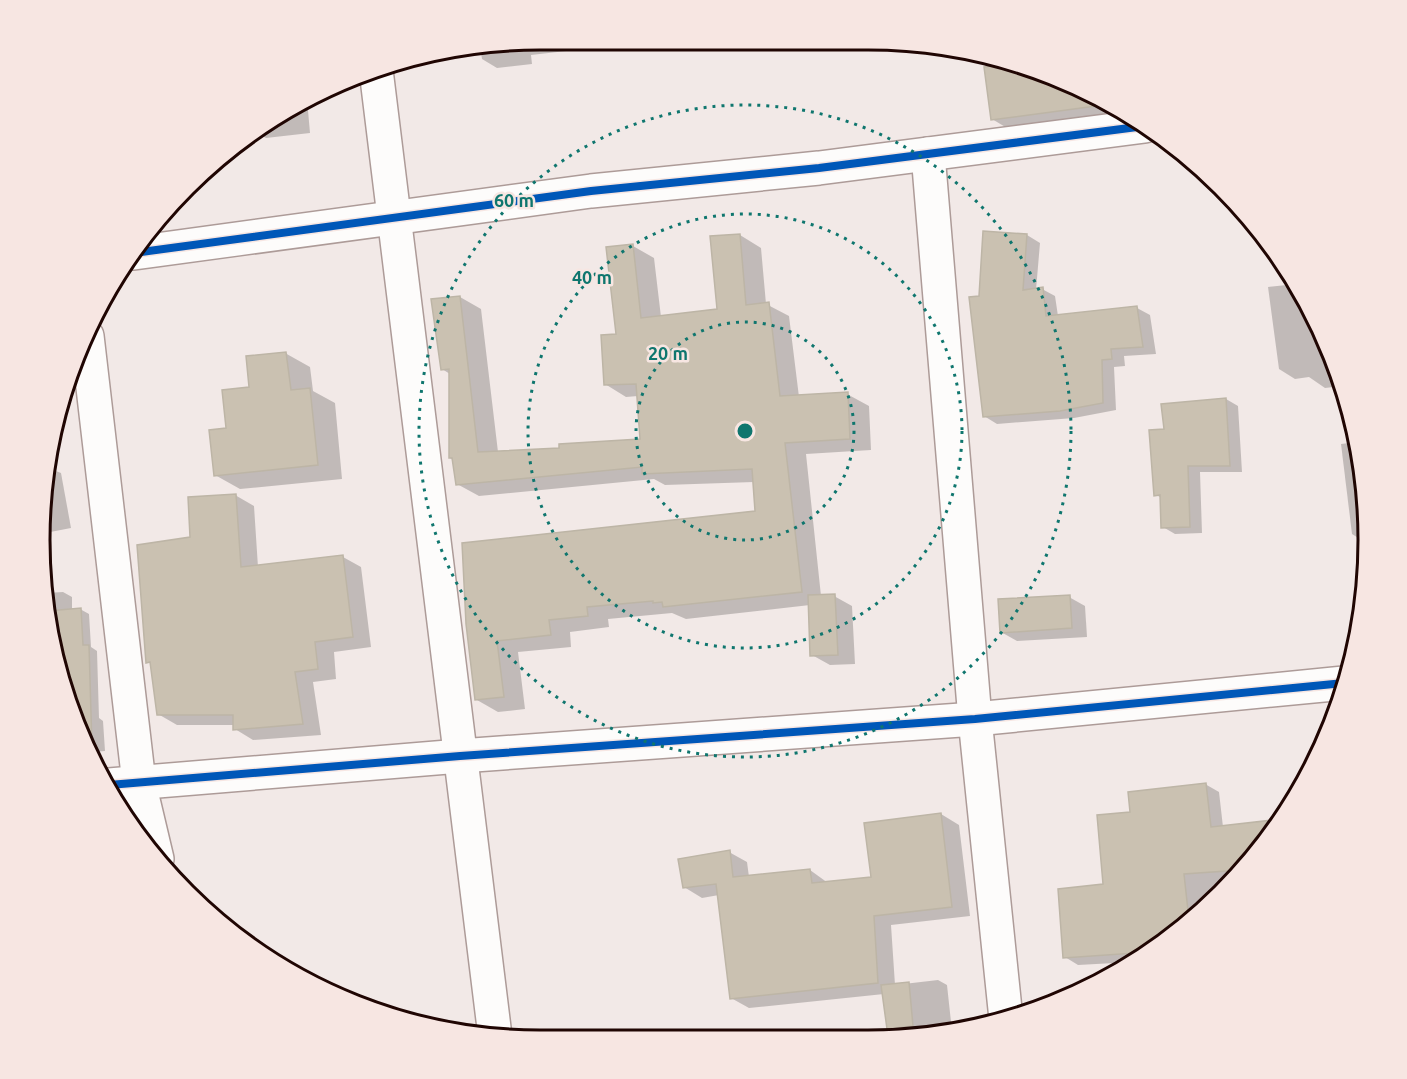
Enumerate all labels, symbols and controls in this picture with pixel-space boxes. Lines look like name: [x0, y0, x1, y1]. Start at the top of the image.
text: 60 m: [494, 190, 534, 210]
text: 40 m: [572, 267, 612, 287]
text: 20 m: [648, 343, 688, 363]
centre of rings: [735, 421, 755, 441]

